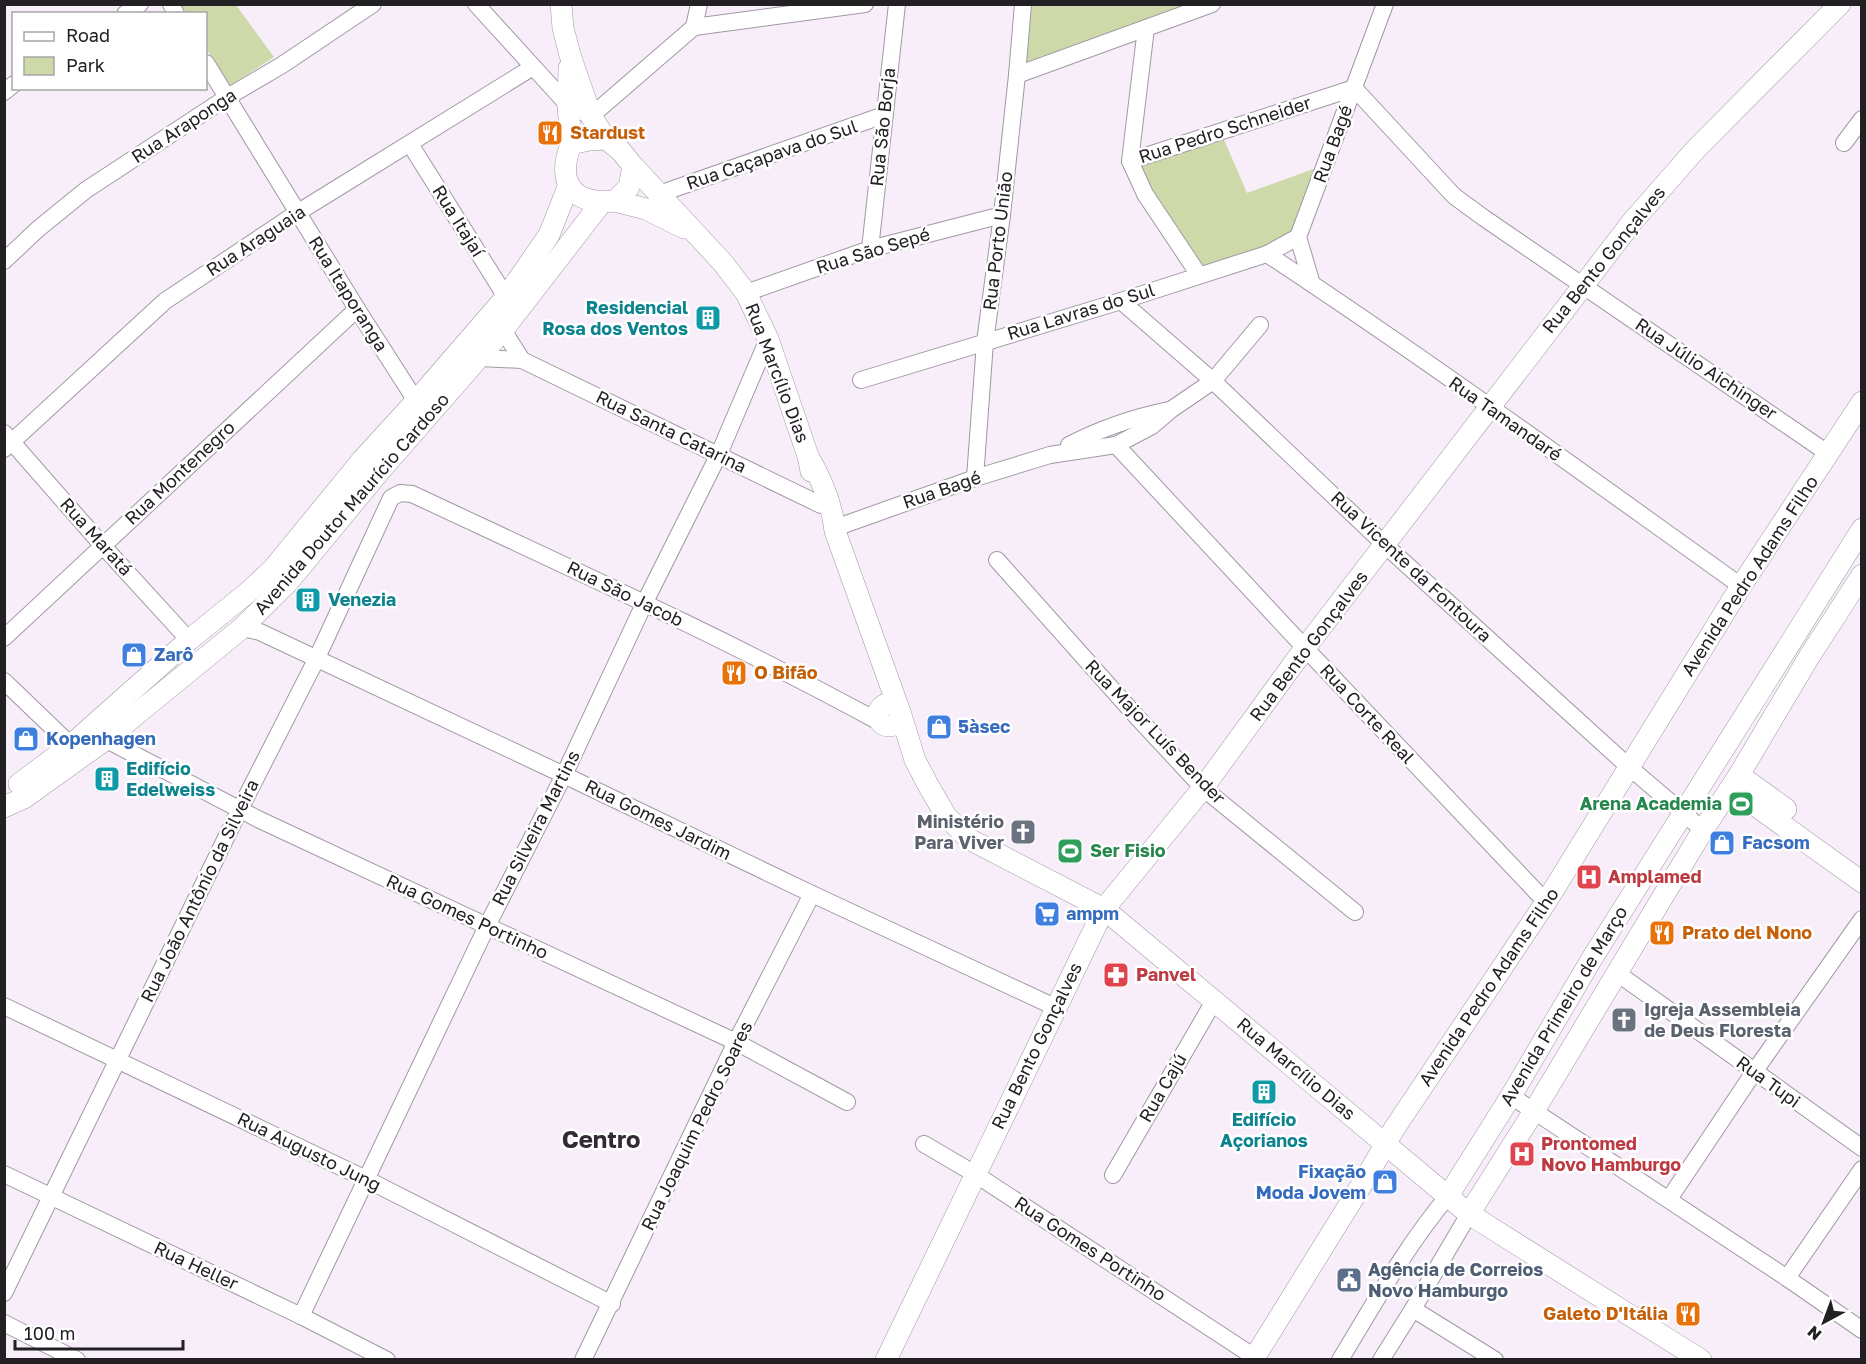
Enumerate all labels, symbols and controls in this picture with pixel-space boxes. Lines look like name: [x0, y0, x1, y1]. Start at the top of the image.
legend: [12, 12, 207, 90]
text: Road: [66, 24, 110, 46]
text: Park: [66, 54, 105, 76]
street label: Rua São Borja: [865, 66, 899, 187]
street label: Rua Araponga: [127, 83, 240, 167]
street label: Rua Pedro Schneider: [1136, 91, 1314, 167]
street label: Rua Bagé: [1308, 102, 1356, 186]
street label: Rua Caçapava do Sul: [683, 114, 860, 194]
restaurant icon: Stardust: [535, 118, 565, 148]
place label: Stardust: [570, 121, 645, 143]
street label: Rua Porto União: [978, 170, 1016, 312]
street label: Rua Itajaí: [428, 181, 490, 261]
street label: Rua Bento Gonçalves: [1537, 181, 1669, 337]
street label: Rua Araguaia: [202, 200, 309, 280]
street label: Rua São Sepé: [813, 222, 932, 278]
street label: Rua Itaporanga: [305, 232, 393, 355]
street label: Rua Lavras do Sul: [1004, 278, 1157, 344]
place label: Residencial Rosa dos Ventos: [542, 296, 688, 339]
street label: Rua Marcílio Dias: [741, 300, 815, 446]
building icon: Residencial Rosa dos Ventos: [693, 303, 723, 333]
street label: Rua Júlio Aichinger: [1631, 313, 1782, 424]
street label: Rua Tamandaré: [1445, 371, 1566, 465]
street label: Rua Santa Catarina: [593, 385, 750, 477]
street label: Avenida Doutor Maurício Cardoso: [249, 388, 453, 619]
street label: Rua Montenegro: [120, 416, 239, 529]
street label: Rua Bagé: [900, 465, 984, 513]
street label: Avenida Pedro Adams Filho: [1676, 471, 1822, 680]
street label: Rua Vicente da Fontoura: [1327, 486, 1497, 646]
street label: Rua Maratá: [56, 493, 137, 580]
street label: Rua São Jacob: [564, 556, 687, 631]
street label: Rua Bento Gonçalves: [1244, 566, 1372, 725]
building icon: Venezia: [293, 585, 323, 615]
place label: Venezia: [328, 588, 396, 610]
shop icon: Zarô: [119, 640, 149, 670]
place label: Zarô: [154, 643, 194, 665]
street label: Rua Major Luís Bender: [1081, 655, 1230, 808]
restaurant icon: O Bifão: [719, 658, 749, 688]
street label: Rua Corte Real: [1316, 659, 1420, 768]
place label: O Bifão: [754, 661, 818, 683]
shop icon: 5àsec: [924, 712, 954, 742]
place label: 5àsec: [958, 715, 1010, 737]
shop icon: Kopenhagen: [11, 724, 41, 754]
place label: Kopenhagen: [46, 727, 156, 749]
street label: Rua Silveira Martins: [486, 746, 584, 909]
place label: Edifício Edelweiss: [126, 757, 215, 800]
building icon: Edifício Edelweiss: [92, 764, 122, 794]
street label: Rua Gomes Jardim: [582, 774, 735, 864]
street label: Rua João Antônio da Silveira: [135, 775, 263, 1006]
sports icon: Arena Academia: [1726, 789, 1756, 819]
place label: Arena Academia: [1580, 792, 1722, 814]
place label: Ministério Para Viver: [914, 810, 1004, 853]
church icon: Ministério Para Viver: [1008, 817, 1038, 847]
shop icon: Facsom: [1707, 828, 1737, 858]
place label: Facsom: [1742, 831, 1810, 853]
sports icon: Ser Fisio: [1055, 836, 1085, 866]
place label: Ser Fisio: [1090, 839, 1166, 861]
hospital icon: Amplamed: [1574, 862, 1604, 892]
place label: Amplamed: [1608, 865, 1702, 887]
street label: Rua Gomes Portinho: [383, 869, 552, 963]
street label: Avenida Pedro Adams Filho: [1414, 883, 1563, 1090]
supermarket icon: ampm: [1032, 899, 1062, 929]
place label: ampm: [1066, 902, 1119, 924]
street label: Avenida Primeiro de Março: [1495, 902, 1632, 1109]
restaurant icon: Prato del Nono: [1647, 918, 1677, 948]
place label: Prato del Nono: [1682, 921, 1812, 943]
street label: Rua Bento Gonçalves: [986, 959, 1086, 1133]
pharmacy icon: Panvel: [1101, 960, 1131, 990]
place label: Panvel: [1136, 963, 1196, 985]
place label: Igreja Assembleia de Deus Floresta: [1644, 998, 1801, 1041]
church icon: Igreja Assembleia de Deus Floresta: [1609, 1005, 1639, 1035]
street label: Rua Marcílio Dias: [1233, 1012, 1360, 1124]
street label: Rua Joaquim Pedro Soares: [636, 1017, 756, 1234]
street label: Rua Cajú: [1134, 1049, 1191, 1126]
street label: Rua Tupi: [1732, 1051, 1805, 1112]
building icon: Edifício Açorianos: [1249, 1077, 1279, 1107]
street label: Rua Augusto Jung: [234, 1107, 385, 1195]
place label: Edifício Açorianos: [1220, 1108, 1308, 1151]
district label: Centro: [562, 1124, 640, 1153]
place label: Prontomed Novo Hamburgo: [1541, 1132, 1681, 1175]
hospital icon: Prontomed Novo Hamburgo: [1507, 1139, 1537, 1169]
place label: Fixação Moda Jovem: [1256, 1160, 1366, 1203]
shop icon: Fixação Moda Jovem: [1370, 1167, 1400, 1197]
street label: Rua Gomes Portinho: [1011, 1191, 1170, 1305]
street label: Rua Heller: [151, 1236, 242, 1294]
place label: Agência de Correios Novo Hamburgo: [1368, 1258, 1543, 1301]
public building icon: Agência de Correios Novo Hamburgo: [1334, 1265, 1364, 1295]
north arrow: [1794, 1292, 1854, 1352]
restaurant icon: Galeto D'Itália: [1673, 1299, 1703, 1329]
place label: Galeto D'Itália: [1543, 1302, 1668, 1324]
scale bar: [15, 1313, 183, 1351]
text: 100 m: [24, 1322, 75, 1344]
text: N: [1803, 1322, 1825, 1345]

